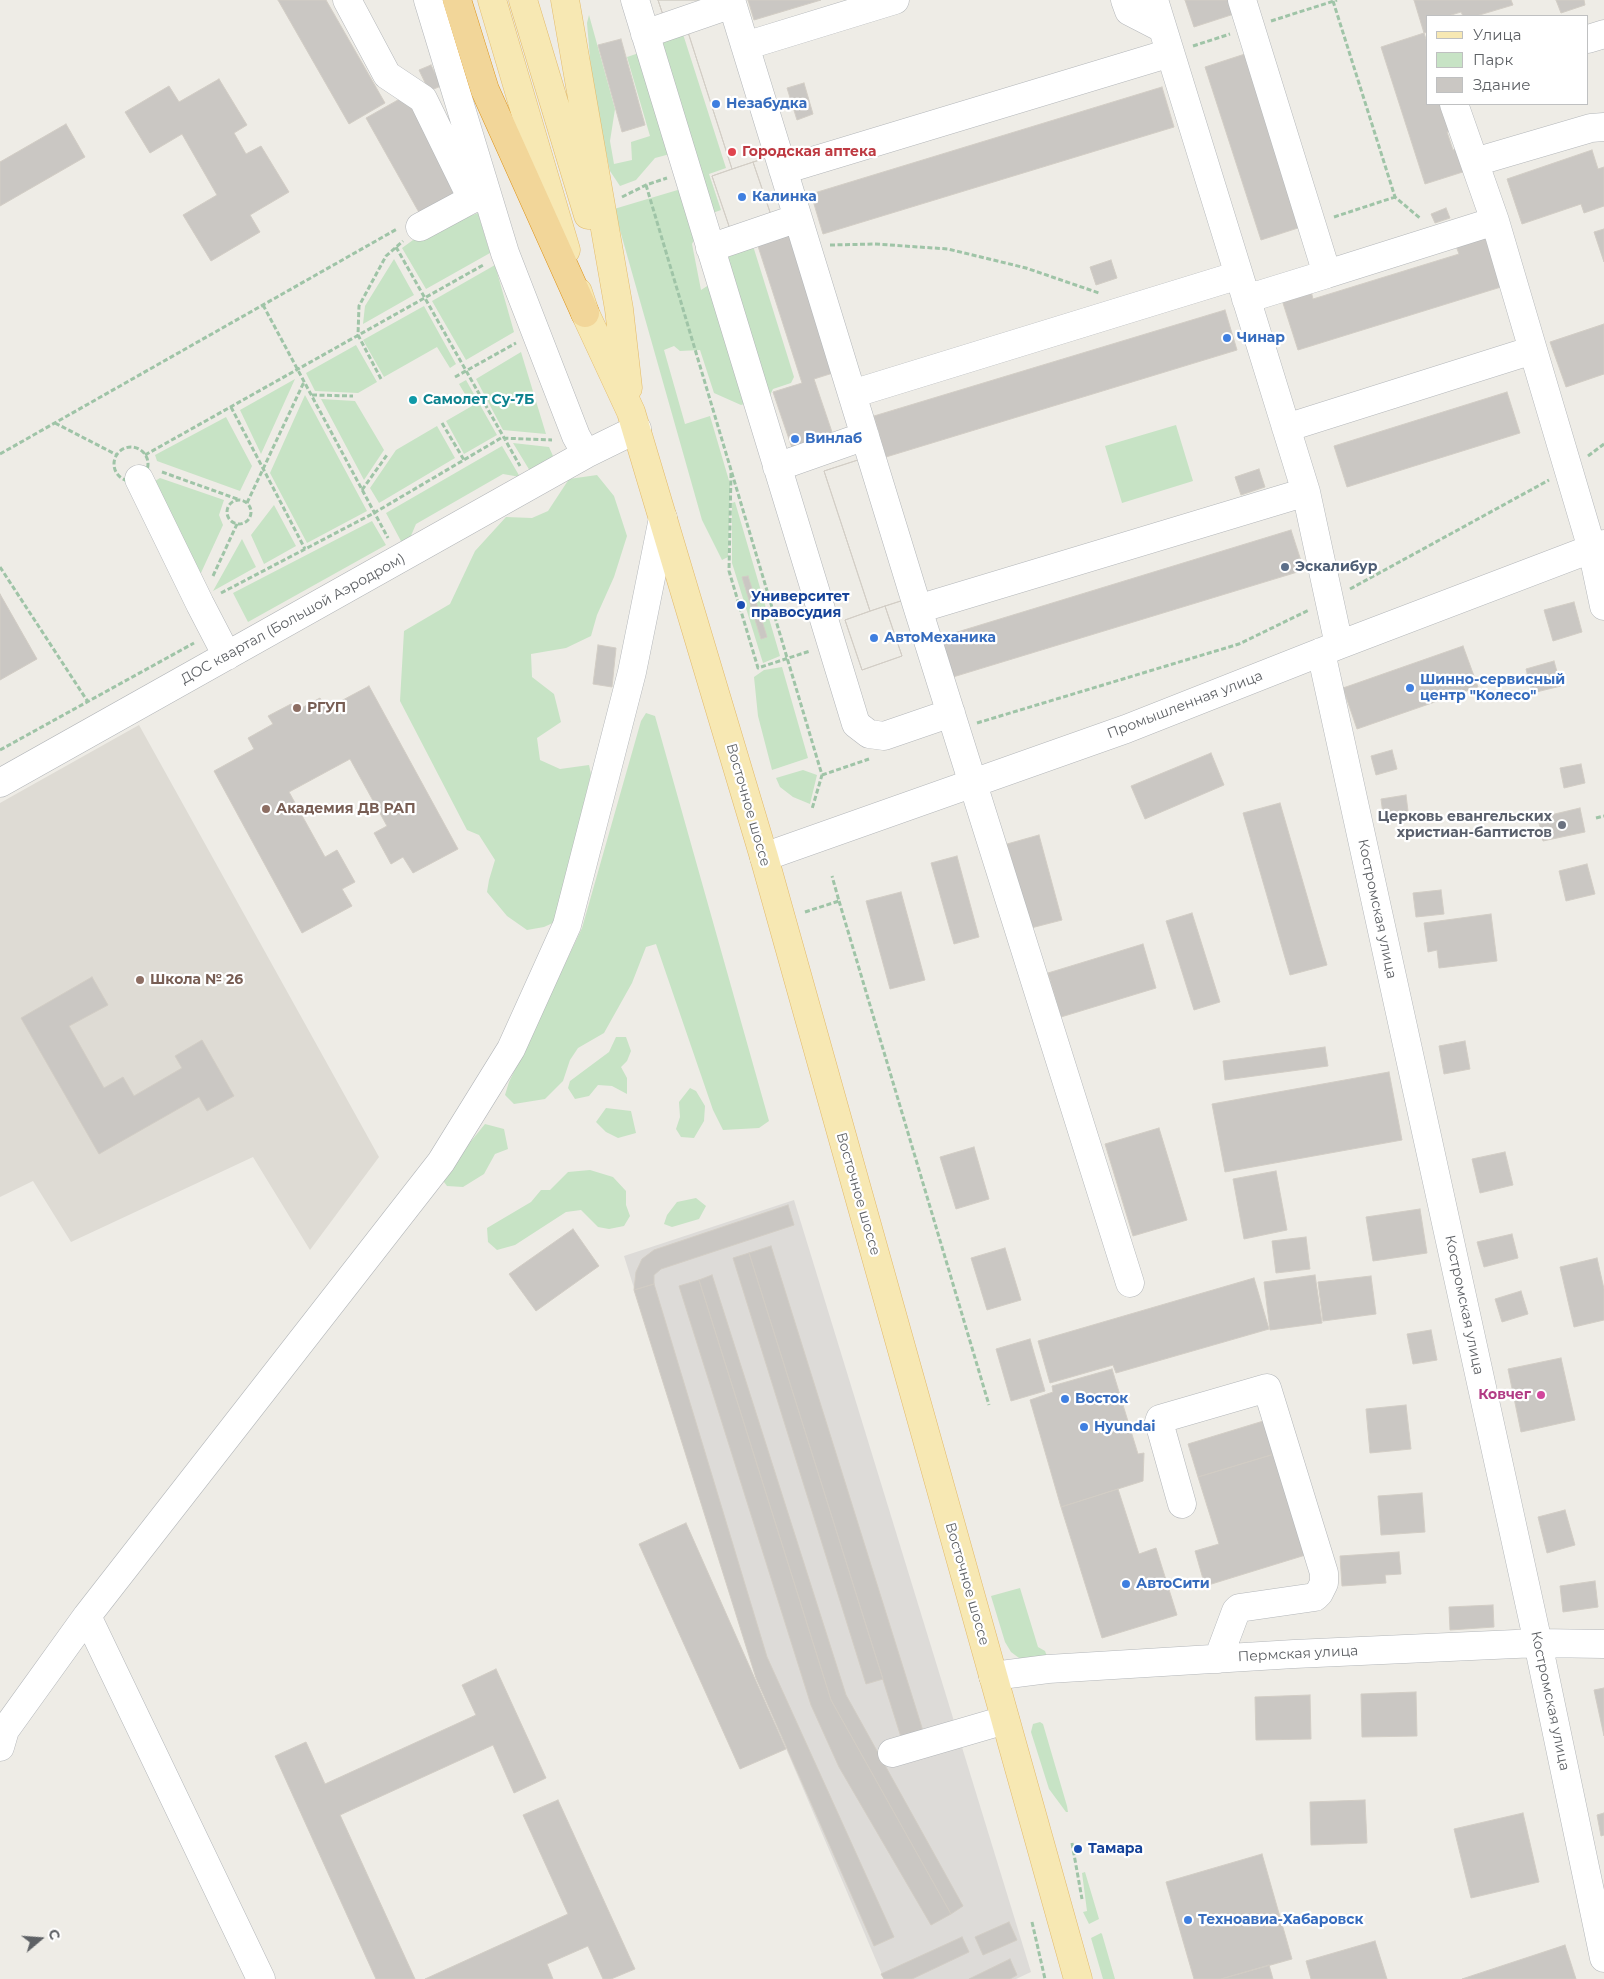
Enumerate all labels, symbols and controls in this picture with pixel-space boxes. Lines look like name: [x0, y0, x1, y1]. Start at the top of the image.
legend: [1426, 15, 1589, 105]
text: Улица: [1473, 25, 1521, 44]
text: Парк: [1473, 50, 1513, 69]
text: Здание: [1473, 75, 1531, 94]
place label: Незабудка: [726, 96, 807, 112]
marker: Незабудка: [710, 98, 722, 110]
place label: Городская аптека: [742, 144, 876, 160]
marker: Городская аптека: [726, 146, 738, 158]
place label: Калинка: [752, 189, 817, 205]
marker: Калинка: [736, 191, 748, 203]
place label: Чинар: [1237, 330, 1285, 346]
marker: Чинар: [1221, 332, 1233, 344]
place label: Самолет Су-7Б: [423, 392, 534, 408]
marker: Самолет Су-7Б: [407, 394, 419, 406]
place label: Винлаб: [805, 431, 862, 447]
marker: Винлаб: [789, 433, 801, 445]
street label: ДОС квартал (Большой Аэродром): [178, 550, 408, 688]
place label: Эскалибур: [1295, 559, 1377, 575]
marker: Эскалибур: [1279, 561, 1291, 573]
place label: Университет правосудия: [751, 589, 849, 622]
marker: Университет правосудия: [735, 599, 747, 611]
place label: АвтоМеханика: [884, 630, 996, 646]
marker: АвтоМеханика: [868, 632, 880, 644]
street label: Промышленная улица: [1105, 667, 1265, 743]
place label: Шинно-сервисный центр "Колесо": [1420, 672, 1565, 704]
marker: Шинно-сервисный центр "Колесо": [1404, 682, 1416, 694]
place label: РГУП: [307, 700, 346, 716]
marker: РГУП: [291, 702, 303, 714]
street label: Восточное шоссе: [722, 741, 774, 869]
place label: Академия ДВ РАП: [276, 801, 415, 817]
marker: Академия ДВ РАП: [260, 803, 272, 815]
place label: Церковь евангельских христиан-баптистов: [1378, 809, 1552, 842]
marker: Церковь евангельских христиан-баптистов: [1556, 819, 1568, 831]
street label: Костромская улица: [1354, 838, 1400, 980]
place label: Школа № 26: [150, 972, 243, 988]
marker: Школа № 26: [134, 974, 146, 986]
street label: Восточное шоссе: [832, 1130, 884, 1258]
street label: Костромская улица: [1441, 1234, 1487, 1376]
place label: Ковчег: [1478, 1387, 1531, 1403]
marker: Ковчег: [1535, 1389, 1547, 1401]
place label: Восток: [1075, 1391, 1128, 1407]
marker: Восток: [1059, 1393, 1071, 1405]
place label: Hyundai: [1094, 1419, 1156, 1435]
marker: Hyundai: [1078, 1421, 1090, 1433]
street label: Восточное шоссе: [941, 1520, 993, 1648]
place label: АвтоСити: [1136, 1576, 1210, 1592]
marker: АвтоСити: [1120, 1578, 1132, 1590]
street label: Костромская улица: [1527, 1630, 1573, 1772]
street label: Пермская улица: [1237, 1642, 1359, 1666]
place label: Тамара: [1088, 1841, 1143, 1857]
marker: Тамара: [1072, 1843, 1084, 1855]
place label: Техноавиа-Хабаровск: [1198, 1912, 1364, 1928]
north arrow: [15, 1914, 65, 1964]
marker: Техноавиа-Хабаровск: [1182, 1914, 1194, 1926]
text: С: [44, 1927, 64, 1942]

